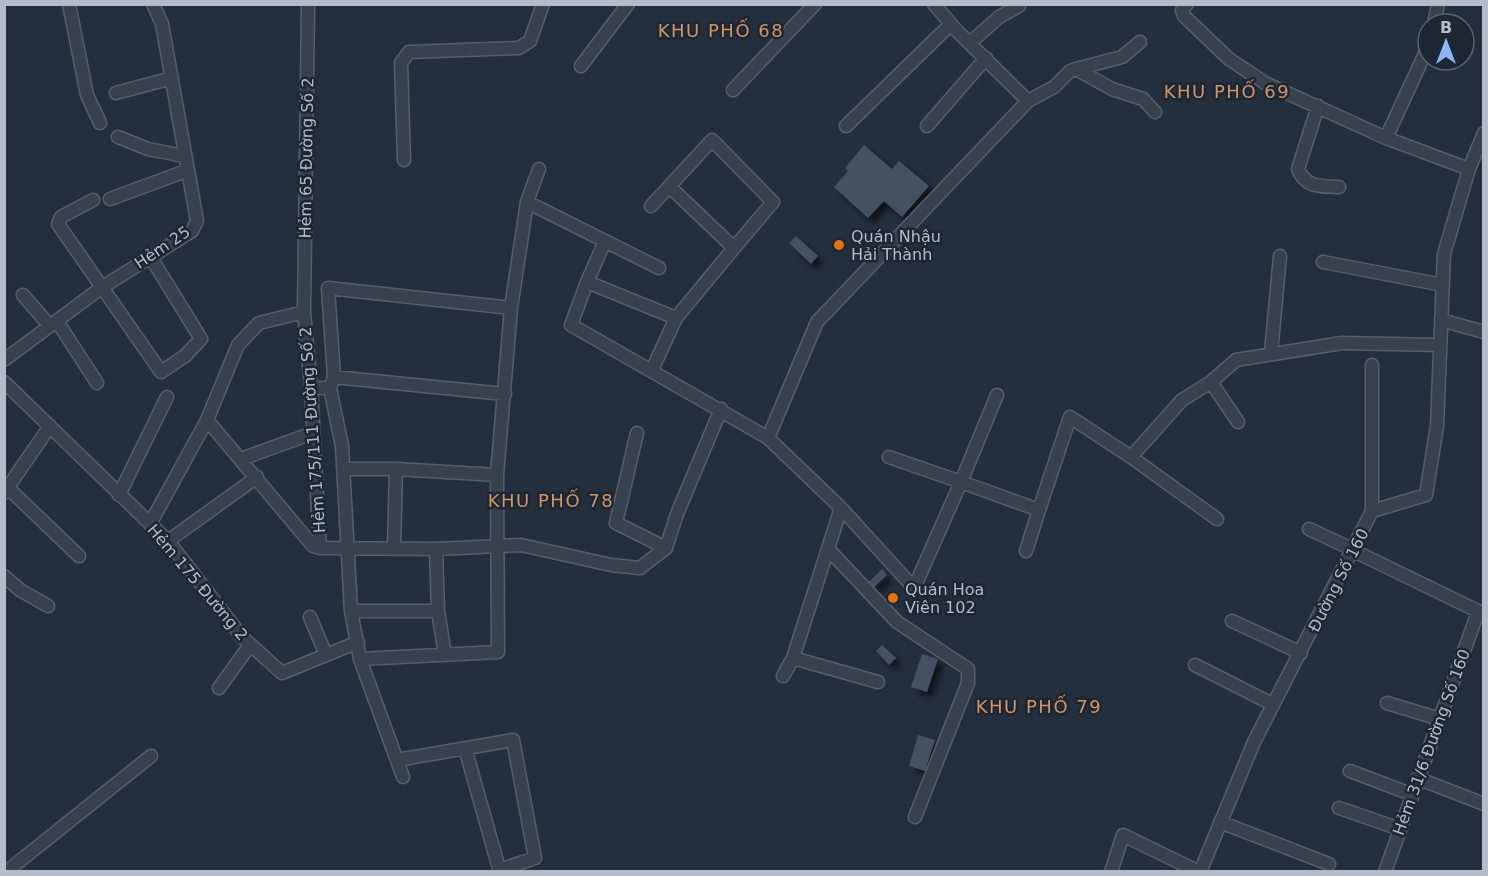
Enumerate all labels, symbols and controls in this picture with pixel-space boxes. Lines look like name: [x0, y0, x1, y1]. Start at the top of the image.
north arrow: [1416, 12, 1476, 72]
district label: KHU PHỐ 68: [658, 18, 784, 41]
text: B: [1440, 18, 1452, 37]
street label: Hẻm 65 Đường Số 2: [296, 77, 317, 239]
district label: KHU PHỐ 69: [1164, 79, 1290, 102]
street label: Hẻm 25: [131, 222, 194, 273]
place label: Quán Nhậu Hải Thành: [851, 227, 941, 264]
marker: Quán Nhậu Hải Thành: [832, 238, 846, 252]
street label: Hẻm 175/111 Đường Số 2: [296, 326, 329, 534]
district label: KHU PHỐ 78: [488, 488, 614, 511]
street label: Hẻm 175 Đường 2: [143, 520, 252, 644]
street label: Đường Số 160: [1304, 525, 1373, 635]
place label: Quán Hoa Viên 102: [905, 580, 984, 617]
marker: Quán Hoa Viên 102: [886, 591, 900, 605]
street label: Hẻm 31/6 Đường Số 160: [1389, 646, 1474, 838]
district label: KHU PHỐ 79: [976, 694, 1102, 717]

